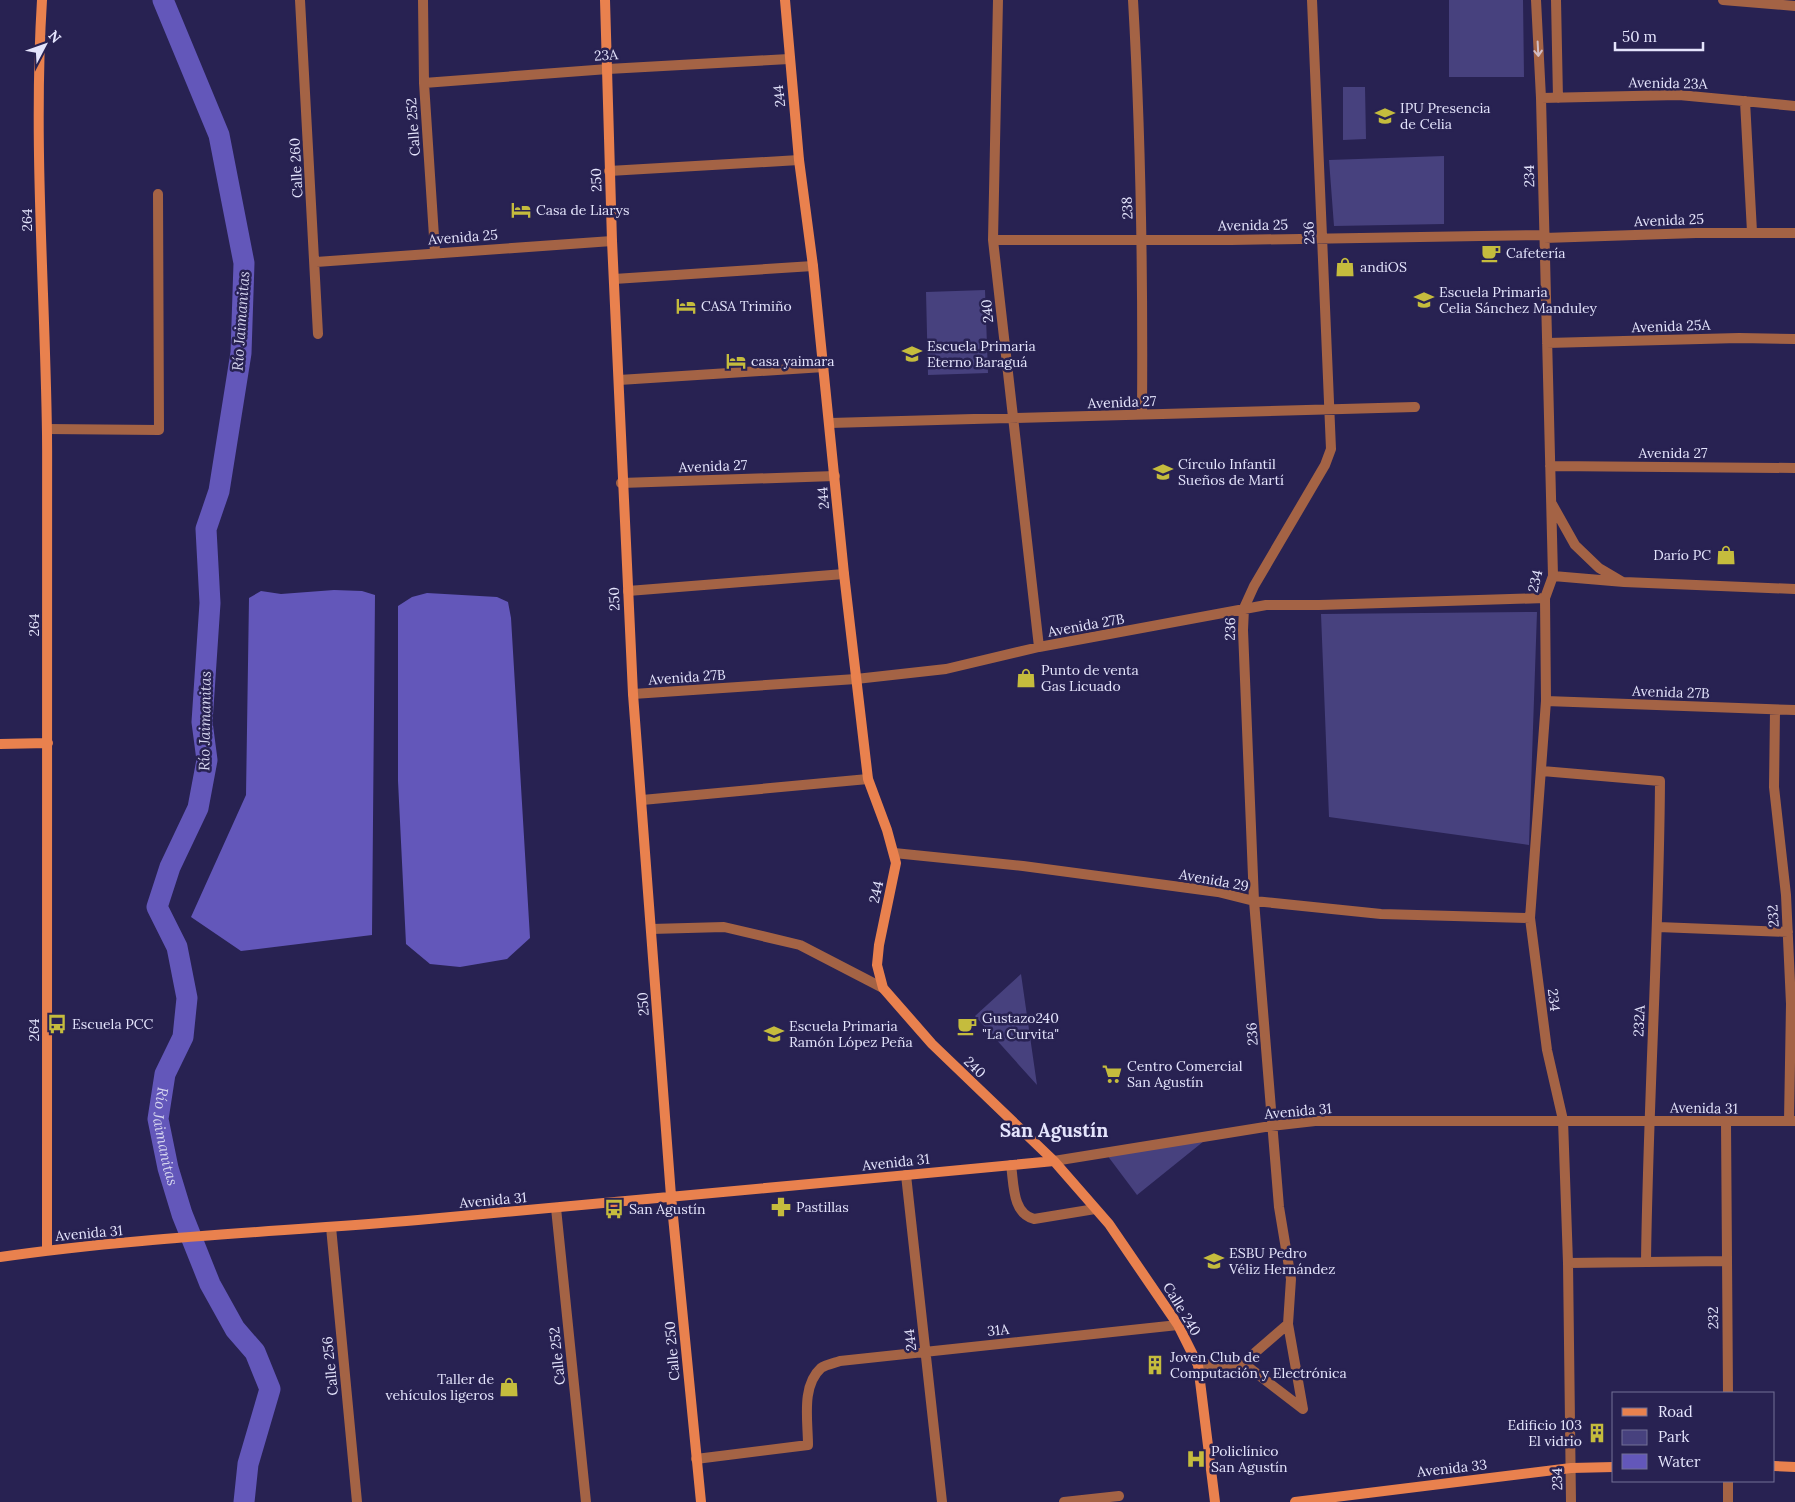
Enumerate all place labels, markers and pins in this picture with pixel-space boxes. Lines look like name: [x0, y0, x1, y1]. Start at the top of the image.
place label: IPU Presencia de Celia: [1400, 99, 1491, 133]
school or university icon: IPU Presencia de Celia: [1374, 105, 1396, 127]
hotel icon: Casa de Liarys: [510, 199, 532, 221]
place label: Casa de Liarys: [536, 201, 629, 219]
cafe icon: Cafetería: [1480, 242, 1502, 264]
place label: Cafetería: [1506, 244, 1565, 262]
shop icon: andiOS: [1334, 256, 1356, 278]
place label: andiOS: [1360, 258, 1407, 276]
place label: Escuela Primaria Celia Sánchez Manduley: [1439, 283, 1598, 317]
school or university icon: Escuela Primaria Celia Sánchez Manduley: [1413, 289, 1435, 311]
hotel icon: CASA Trimiño: [675, 295, 697, 317]
place label: CASA Trimiño: [701, 297, 792, 315]
place label: Escuela Primaria Eterno Baraguá: [927, 337, 1036, 371]
school or university icon: Escuela Primaria Eterno Baraguá: [901, 343, 923, 365]
hotel icon: casa yaimara: [725, 350, 747, 372]
place label: casa yaimara: [751, 352, 835, 370]
place label: Círculo Infantil Sueños de Martí: [1178, 455, 1284, 489]
school or university icon: Círculo Infantil Sueños de Martí: [1152, 461, 1174, 483]
shop icon: Darío PC: [1715, 544, 1737, 566]
place label: Darío PC: [1653, 546, 1711, 564]
place label: Punto de venta Gas Licuado: [1041, 661, 1139, 695]
shop icon: Punto de venta Gas Licuado: [1015, 667, 1037, 689]
place label: Gustazo240 "La Curvita": [982, 1009, 1059, 1043]
bus stop icon: Escuela PCC: [46, 1013, 68, 1035]
place label: Escuela PCC: [72, 1015, 154, 1033]
cafe icon: Gustazo240 "La Curvita": [956, 1015, 978, 1037]
place label: Escuela Primaria Ramón López Peña: [789, 1017, 913, 1051]
school or university icon: Escuela Primaria Ramón López Peña: [763, 1023, 785, 1045]
place label: Centro Comercial San Agustín: [1127, 1057, 1243, 1091]
supermarket icon: Centro Comercial San Agustín: [1101, 1063, 1123, 1085]
pharmacy icon: Pastillas: [770, 1196, 792, 1218]
bus stop icon: San Agustín: [603, 1198, 625, 1220]
place label: Pastillas: [796, 1198, 849, 1216]
place label: San Agustín: [629, 1200, 706, 1218]
place label: ESBU Pedro Véliz Hernández: [1228, 1244, 1335, 1278]
school or university icon: ESBU Pedro Véliz Hernández: [1203, 1250, 1225, 1272]
place label: Joven Club de Computación y Electrónica: [1169, 1348, 1347, 1382]
building icon: Joven Club de Computación y Electrónica: [1144, 1354, 1166, 1376]
place label: Taller de vehículos ligeros: [385, 1370, 494, 1404]
shop icon: Taller de vehículos ligeros: [498, 1376, 520, 1398]
place label: Edificio 103 El vidrio: [1507, 1416, 1582, 1450]
building icon: Edificio 103 El vidrio: [1586, 1422, 1608, 1444]
place label: Policlínico San Agustín: [1211, 1442, 1288, 1476]
hospital icon: Policlínico San Agustín: [1185, 1448, 1207, 1470]

